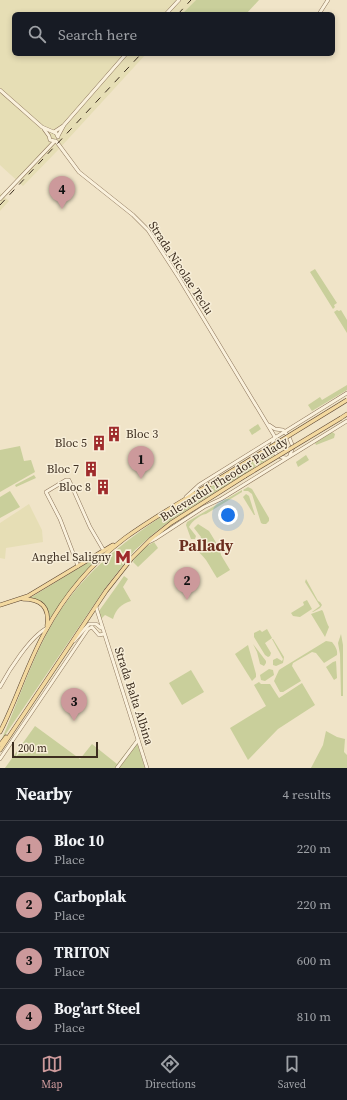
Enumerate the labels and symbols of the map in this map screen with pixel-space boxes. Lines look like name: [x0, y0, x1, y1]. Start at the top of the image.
pin: 4: [49, 176, 75, 209]
street label: Strada Nicolae Teclu: [145, 218, 217, 318]
building icon: Bloc 3: [105, 425, 123, 443]
place label: Bloc 3: [126, 426, 158, 442]
street label: Bulevardul Theodor Pallady: [157, 433, 292, 525]
building icon: Bloc 5: [90, 434, 108, 452]
place label: Bloc 5: [55, 435, 87, 451]
pin: 1: [128, 446, 154, 479]
building icon: Bloc 7: [82, 460, 100, 478]
place label: Bloc 7: [47, 461, 79, 477]
building icon: Bloc 8: [94, 478, 112, 496]
place label: Bloc 8: [59, 479, 91, 495]
your location: [218, 505, 238, 525]
district label: Pallady: [179, 534, 234, 556]
metro station icon: Anghel Saligny: [114, 548, 132, 566]
place label: Anghel Saligny: [31, 549, 112, 565]
pin: 2: [174, 567, 200, 600]
street label: Strada Balta Albina: [111, 645, 158, 748]
pin: 3: [61, 688, 87, 721]
scale bar: [12, 740, 98, 759]

